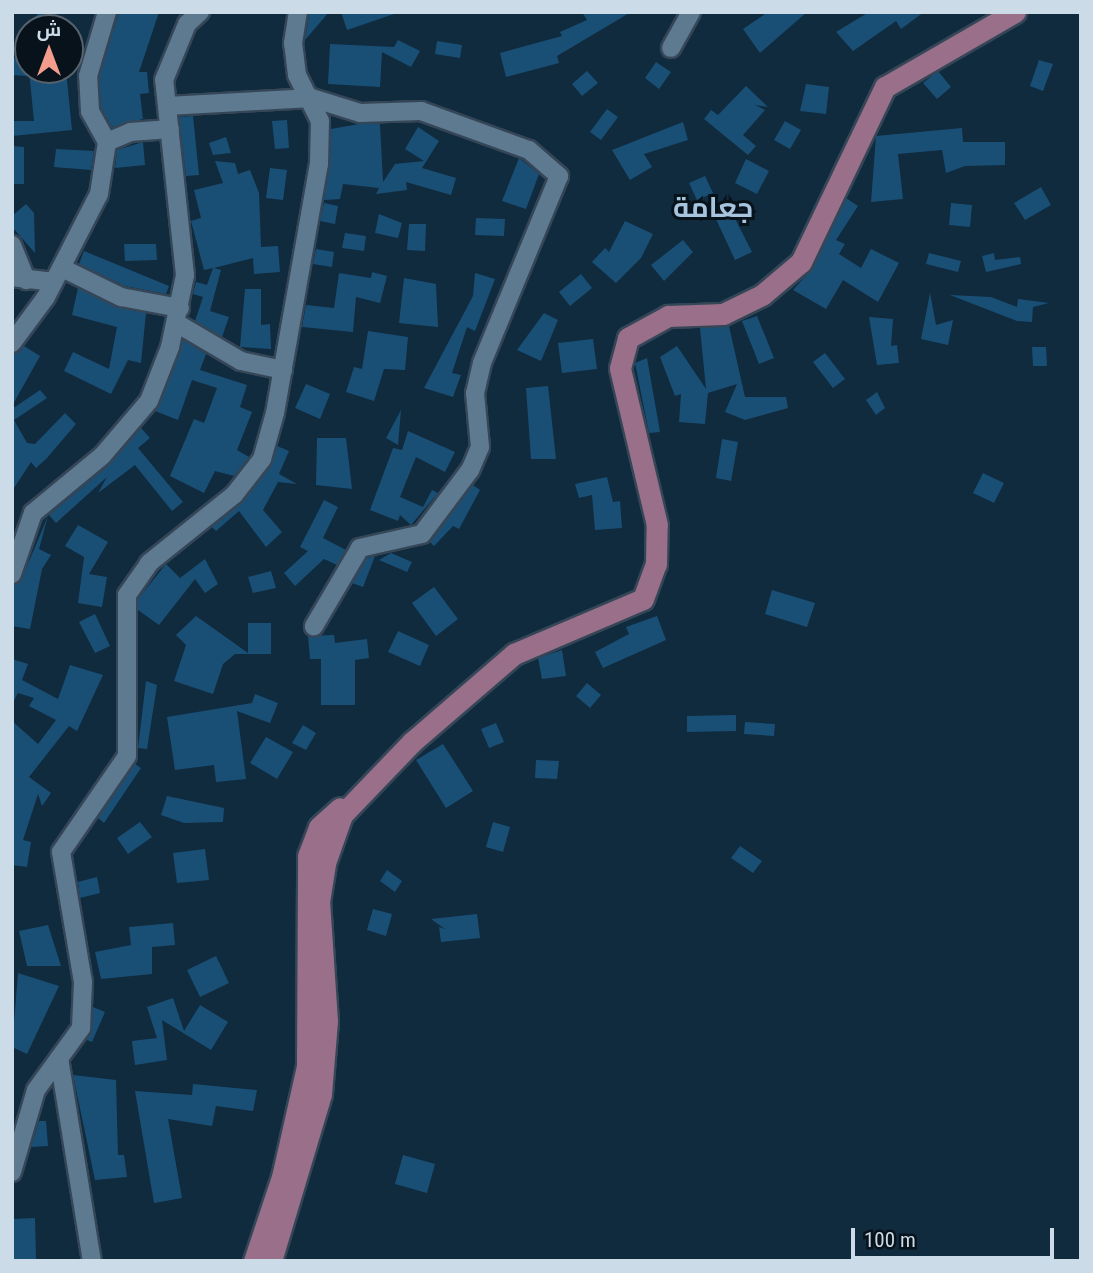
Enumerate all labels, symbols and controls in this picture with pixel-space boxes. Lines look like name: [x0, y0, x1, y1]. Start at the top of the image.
north arrow: [14, 14, 84, 84]
text: ش: [37, 18, 61, 41]
district label: جعامة: [673, 191, 753, 225]
scale bar: [855, 1214, 1058, 1258]
text: 100 m: [864, 1228, 916, 1252]

